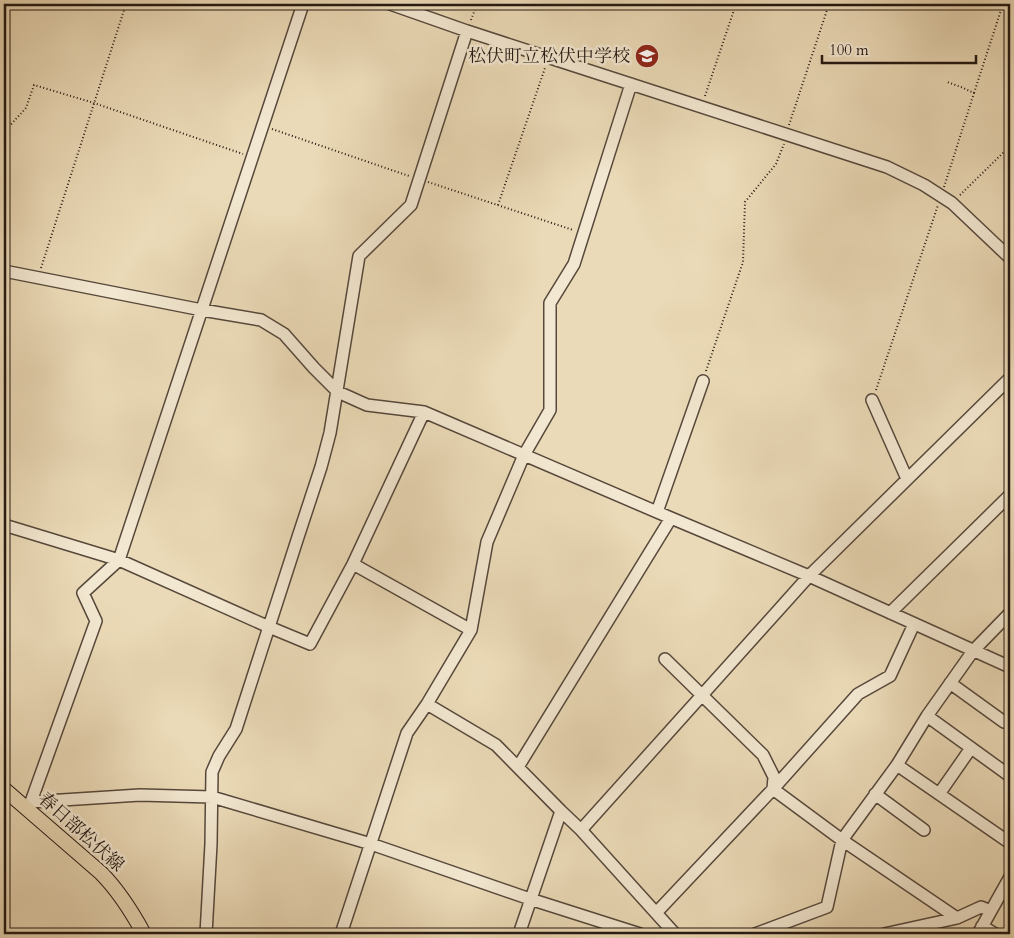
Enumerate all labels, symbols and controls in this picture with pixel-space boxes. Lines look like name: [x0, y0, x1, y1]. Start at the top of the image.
scale bar: [822, 32, 975, 64]
text: 100 m: [829, 40, 869, 60]
school or university icon: 松伏町立松伏中学校: [634, 43, 660, 69]
place label: 松伏町立松伏中学校: [468, 44, 630, 69]
street label: 春日部松伏線: [33, 787, 129, 877]

